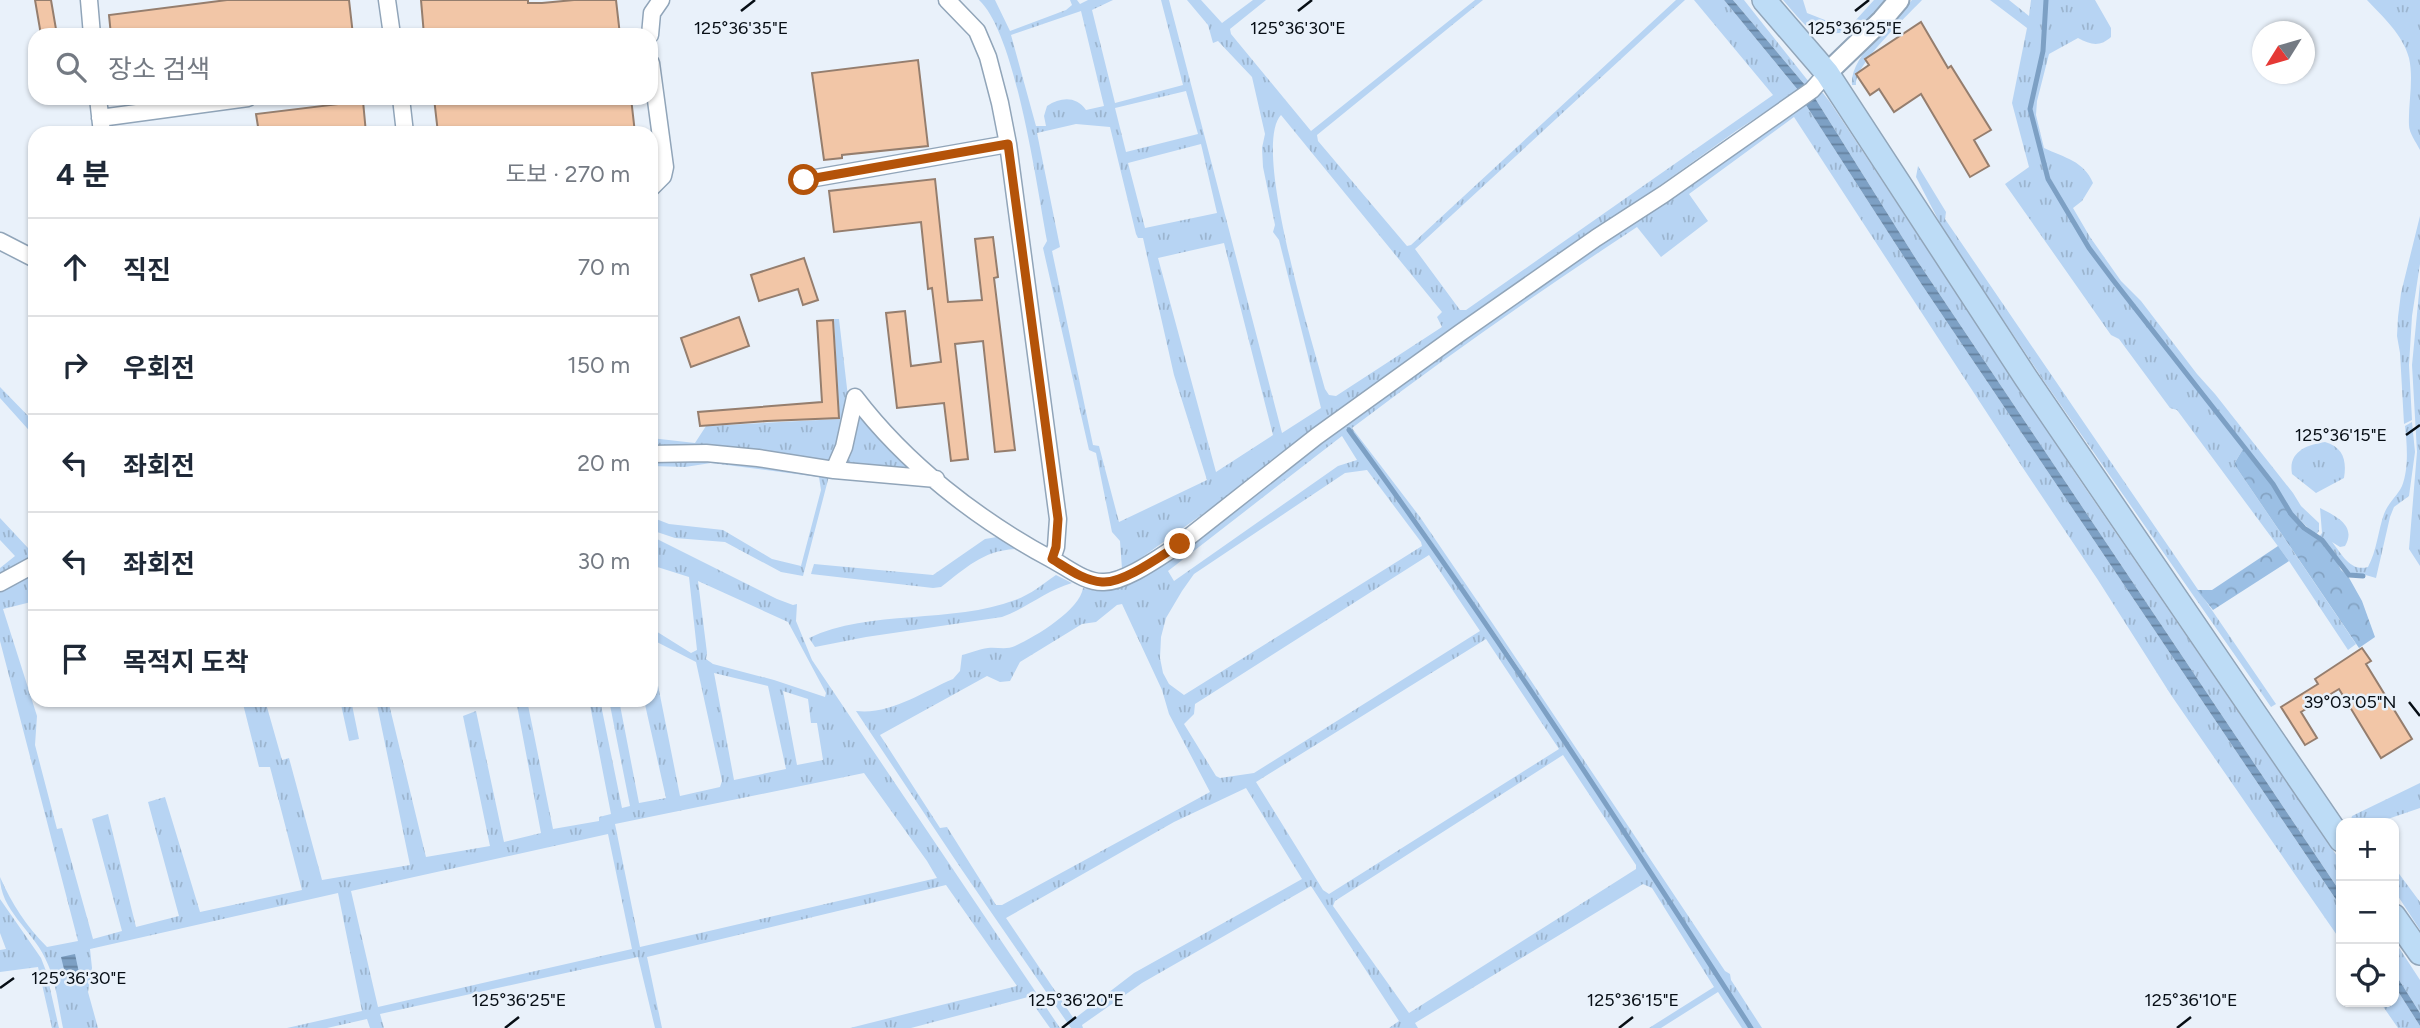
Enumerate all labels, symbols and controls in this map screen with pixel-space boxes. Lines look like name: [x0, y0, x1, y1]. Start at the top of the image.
text: 125°36'35"E: [694, 17, 788, 39]
text: 125°36'30"E: [1250, 17, 1346, 39]
text: 125°36'25"E: [1808, 17, 1902, 39]
north arrow: [2252, 21, 2315, 84]
search box: [28, 28, 658, 105]
icon: search: [52, 48, 90, 86]
text: 장소 검색: [108, 53, 210, 85]
text: 4 분: [56, 156, 110, 193]
text: 도보 · 270 m: [505, 160, 630, 188]
route start: [788, 164, 819, 195]
icon: ahead: [56, 248, 94, 286]
text: 70 m: [578, 253, 630, 281]
text: 직진: [123, 254, 171, 286]
icon: right: [56, 346, 94, 384]
text: 150 m: [567, 351, 630, 379]
text: 우회전: [123, 352, 195, 384]
text: 125°36'15"E: [2295, 424, 2387, 446]
icon: left: [56, 444, 94, 482]
text: 20 m: [577, 449, 630, 477]
text: 좌회전: [123, 450, 195, 482]
route end: [1164, 528, 1195, 559]
icon: left: [56, 542, 94, 580]
text: 30 m: [577, 547, 630, 575]
text: 좌회전: [123, 548, 195, 580]
icon: arrive: [56, 640, 94, 678]
text: 목적지 도착: [123, 646, 249, 678]
text: 39°03'05"N: [2303, 691, 2397, 713]
map controls: [2336, 818, 2399, 1007]
button: +: [2336, 818, 2399, 881]
button: −: [2336, 881, 2399, 944]
button: locate: [2336, 944, 2399, 1007]
text: 125°36'30"E: [31, 967, 127, 989]
text: 125°36'25"E: [472, 989, 566, 1011]
text: 125°36'20"E: [1028, 989, 1124, 1011]
text: 125°36'15"E: [1587, 989, 1679, 1011]
text: 125°36'10"E: [2144, 989, 2238, 1011]

